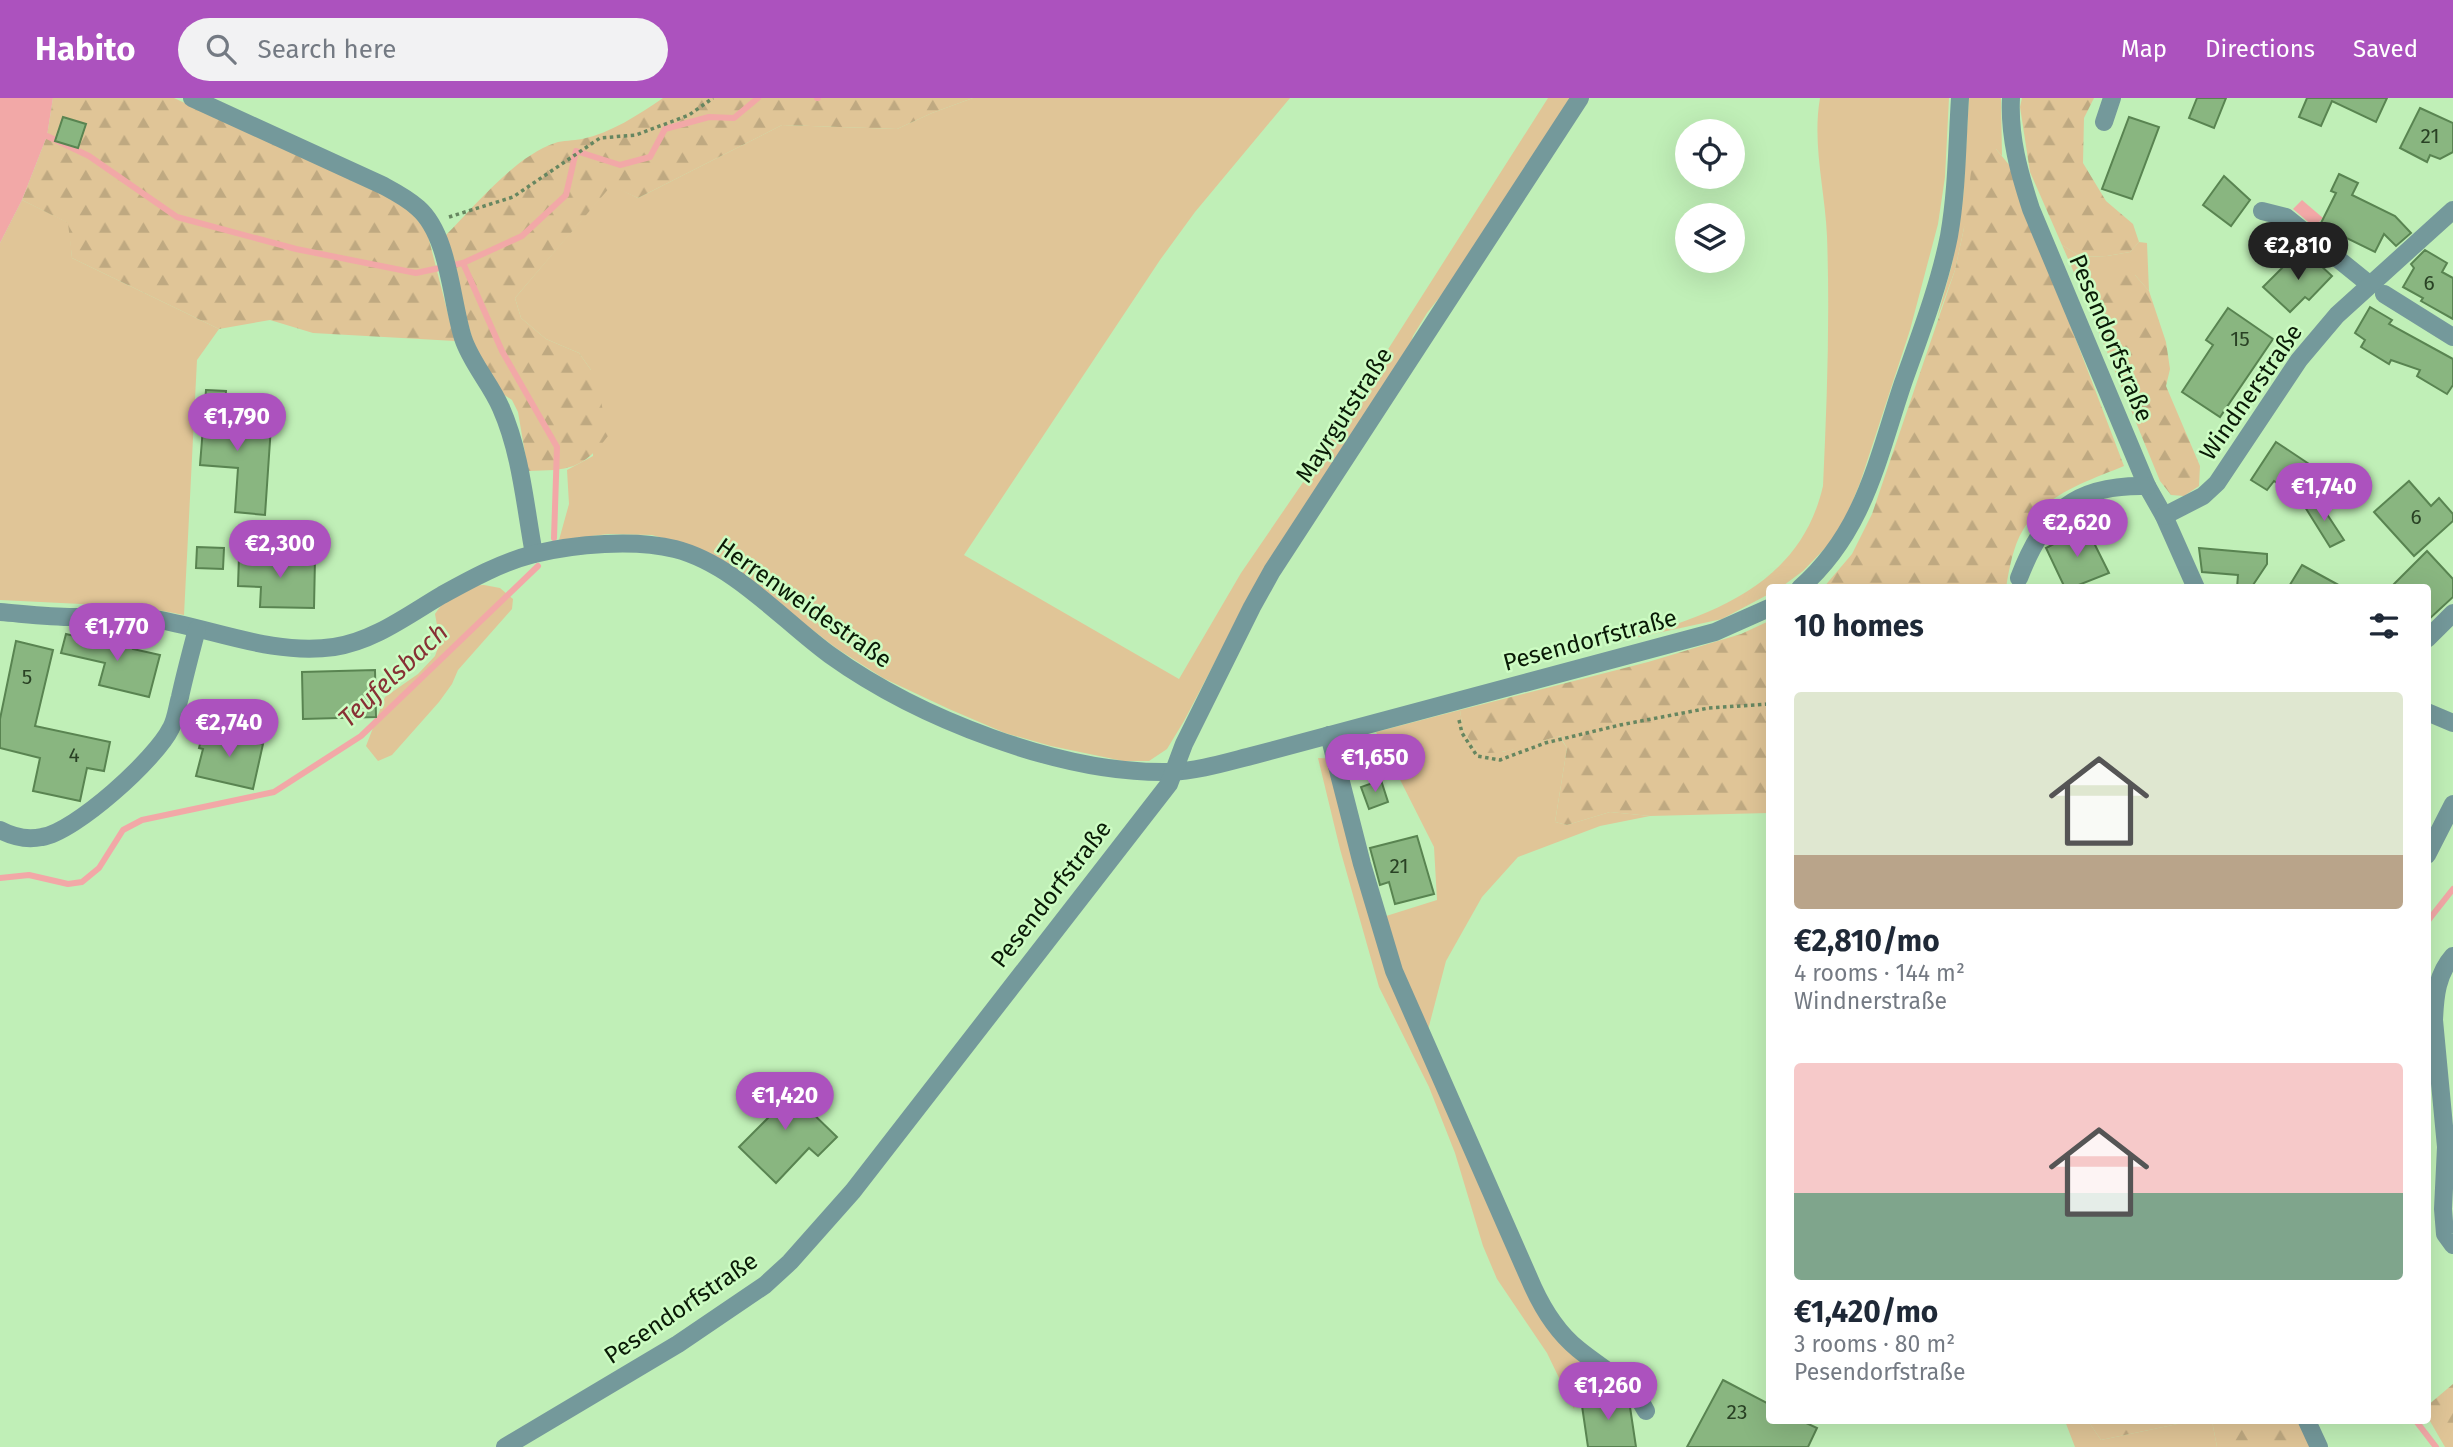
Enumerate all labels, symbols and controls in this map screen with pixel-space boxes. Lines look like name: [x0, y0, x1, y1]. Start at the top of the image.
search box: [178, 18, 668, 81]
text: Habito: [35, 29, 136, 69]
icon: search: [202, 30, 240, 68]
text: Search here: [258, 34, 396, 65]
text: Map: [2121, 35, 2167, 63]
text: Directions: [2205, 35, 2315, 63]
text: Saved: [2353, 35, 2418, 63]
map controls: [1675, 119, 1745, 273]
button: locate: [1675, 119, 1745, 189]
house number: 21: [2421, 123, 2439, 149]
button: layers: [1675, 203, 1745, 273]
pin: €2,810: [2241, 222, 2355, 282]
text: €2,810: [2264, 231, 2332, 259]
street label: Pesendorfstraße: [2063, 250, 2159, 426]
house number: 6: [2423, 270, 2435, 296]
street label: Windnerstraße: [2194, 319, 2308, 465]
house number: 15: [2230, 326, 2250, 352]
street label: Mayrgutstraße: [1290, 342, 1398, 488]
pin: €1,790: [180, 394, 294, 453]
text: €1,790: [204, 402, 270, 430]
pin: €1,740: [2267, 464, 2381, 523]
text: €1,740: [2291, 472, 2357, 500]
pin: €2,620: [2020, 500, 2134, 559]
house number: 6: [2410, 504, 2422, 530]
text: €2,620: [2043, 508, 2111, 536]
pin: €2,300: [223, 520, 337, 580]
text: €2,300: [245, 529, 315, 557]
street label: Herrenweidestraße: [711, 532, 897, 674]
pin: €1,770: [60, 603, 174, 663]
street label: Pesendorfstraße: [1500, 603, 1680, 677]
icon: filters: [2365, 607, 2403, 645]
text: 10 homes: [1794, 608, 1924, 644]
text: €1,770: [85, 612, 149, 640]
water label: Teufelsbach: [332, 617, 455, 734]
house number: 5: [22, 664, 32, 690]
pin: €2,740: [172, 700, 286, 759]
text: €2,740: [195, 708, 263, 736]
pin: €1,650: [1318, 734, 1432, 794]
icon: home: [2036, 738, 2162, 864]
house number: 4: [68, 742, 80, 768]
text: €1,650: [1341, 743, 1409, 771]
street label: Pesendorfstraße: [985, 815, 1117, 973]
house number: 21: [1390, 853, 1408, 879]
text: €2,810/mo: [1794, 923, 1940, 959]
text: 4 rooms · 144 m²: [1794, 959, 1965, 987]
text: Windnerstraße: [1794, 987, 1947, 1015]
pin: €1,420: [728, 1072, 842, 1132]
text: €1,420: [752, 1081, 818, 1109]
icon: home: [2036, 1109, 2162, 1235]
street label: Pesendorfstraße: [599, 1246, 763, 1370]
text: €1,420/mo: [1794, 1294, 1938, 1330]
text: 3 rooms · 80 m²: [1794, 1330, 1955, 1358]
text: Pesendorfstraße: [1794, 1358, 1965, 1386]
pin: €1,260: [1551, 1362, 1665, 1422]
text: €1,260: [1574, 1371, 1642, 1399]
house number: 23: [1727, 1399, 1747, 1425]

